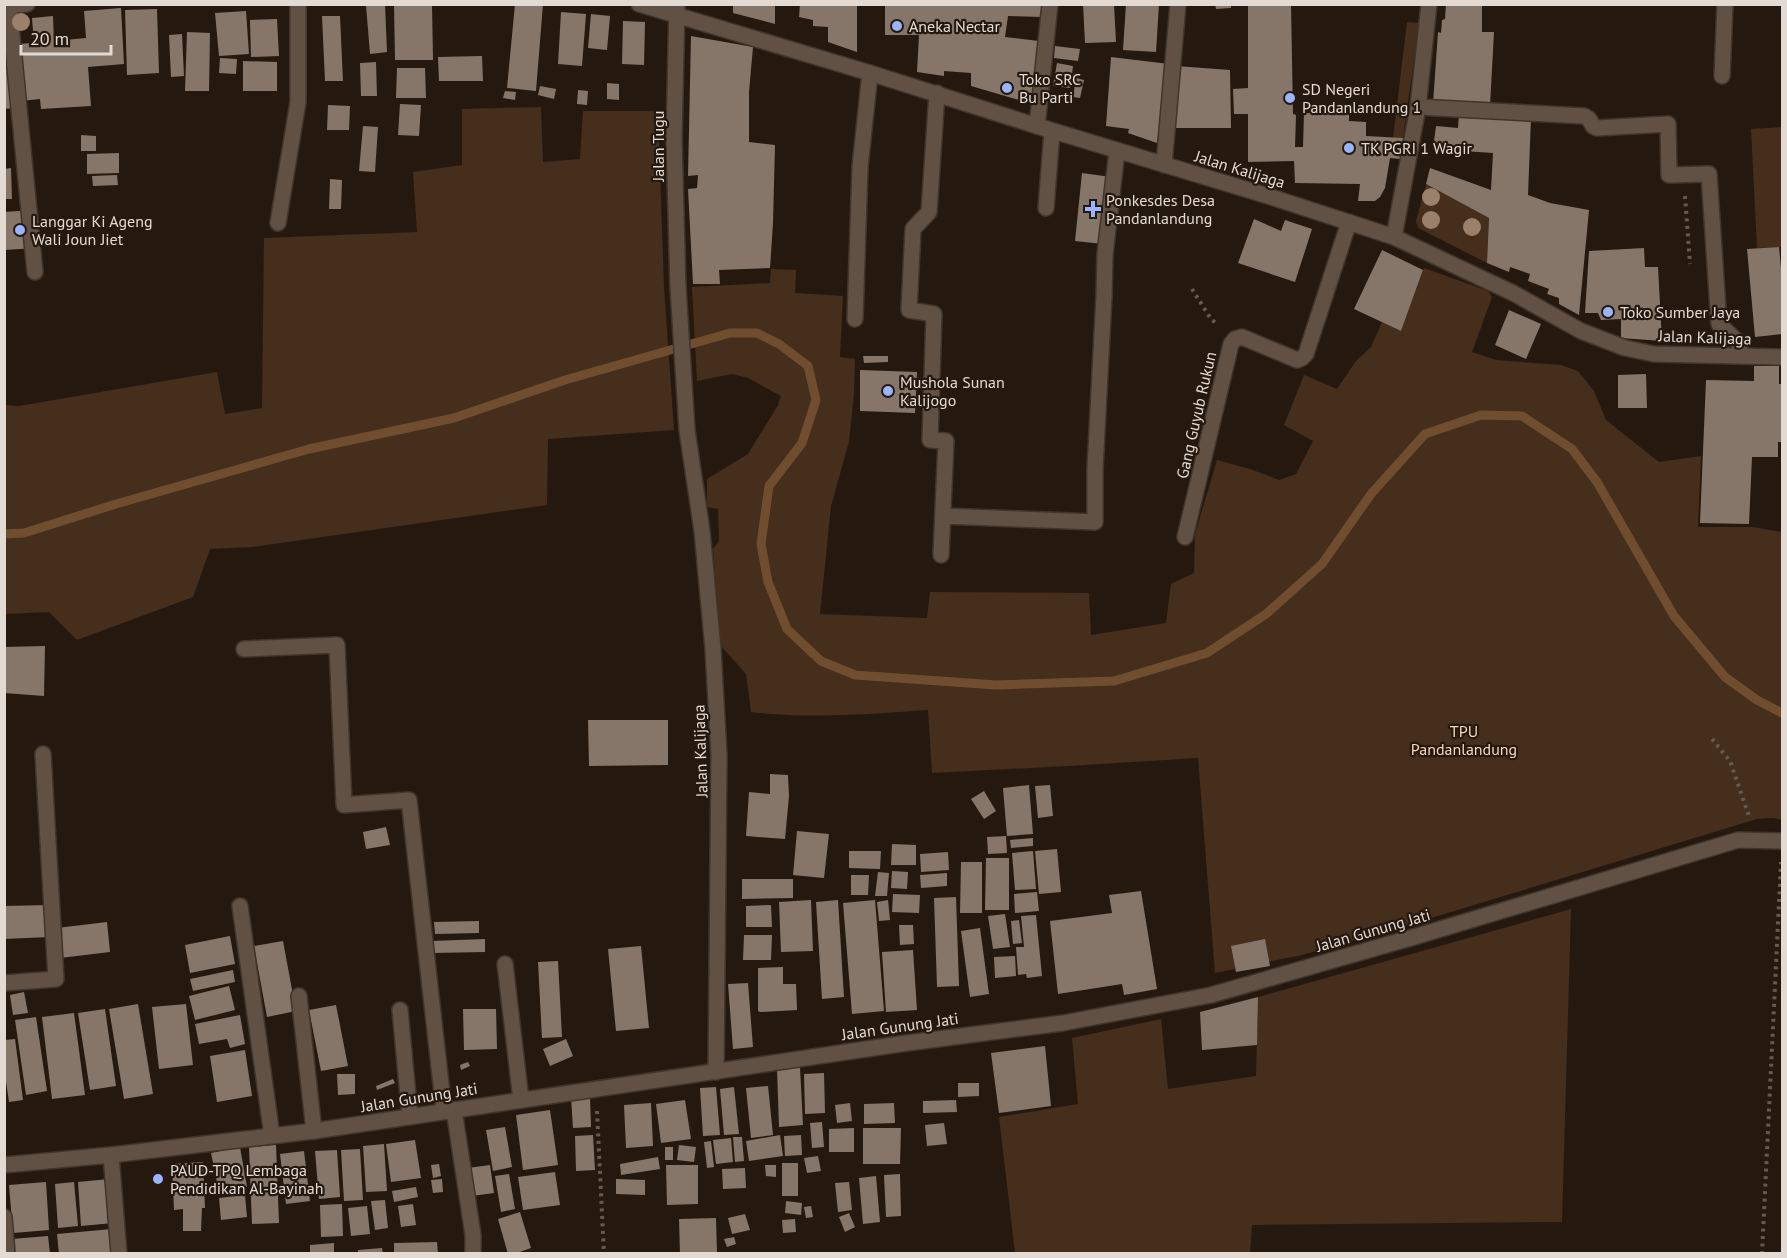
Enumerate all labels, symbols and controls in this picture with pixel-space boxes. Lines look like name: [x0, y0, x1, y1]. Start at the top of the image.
place label: Aneka Nectar: [909, 16, 1000, 36]
scale bar: [21, 18, 111, 56]
marker: Aneka Nectar: [890, 19, 904, 33]
text: 20 m: [30, 27, 69, 50]
place label: Toko SRC Bu Parti: [1019, 69, 1081, 107]
place label: SD Negeri Pandanlandung 1: [1302, 79, 1421, 117]
marker: Toko SRC Bu Parti: [1000, 81, 1014, 95]
marker: SD Negeri Pandanlandung 1: [1283, 91, 1297, 105]
street label: Jalan Tugu: [648, 111, 668, 182]
place label: TK PGRI 1 Wagir: [1361, 138, 1472, 158]
marker: TK PGRI 1 Wagir: [1342, 141, 1356, 155]
street label: Jalan Kalijaga: [1192, 146, 1287, 192]
place label: Ponkesdes Desa Pandanlandung: [1106, 190, 1215, 228]
marker: Ponkesdes Desa Pandanlandung: [1084, 200, 1102, 218]
place label: Langgar Ki Ageng Wali Joun Jiet: [32, 211, 153, 249]
marker: Langgar Ki Ageng Wali Joun Jiet: [13, 223, 27, 237]
place label: Toko Sumber Jaya: [1620, 302, 1740, 322]
marker: Toko Sumber Jaya: [1601, 305, 1615, 319]
street label: Jalan Kalijaga: [1657, 325, 1752, 349]
street label: Gang Guyub Rukun: [1172, 350, 1220, 480]
place label: Mushola Sunan Kalijogo: [900, 372, 1005, 410]
marker: Mushola Sunan Kalijogo: [881, 384, 895, 398]
street label: Jalan Kalijaga: [688, 704, 712, 799]
park label: TPU Pandanlandung: [1411, 721, 1517, 759]
street label: Jalan Gunung Jati: [1313, 904, 1432, 956]
street label: Jalan Gunung Jati: [839, 1008, 960, 1044]
street label: Jalan Gunung Jati: [358, 1078, 479, 1116]
place label: PAUD-TPQ Lembaga Pendidikan Al-Bayinah: [170, 1160, 323, 1198]
marker: PAUD-TPQ Lembaga Pendidikan Al-Bayinah: [151, 1172, 165, 1186]

